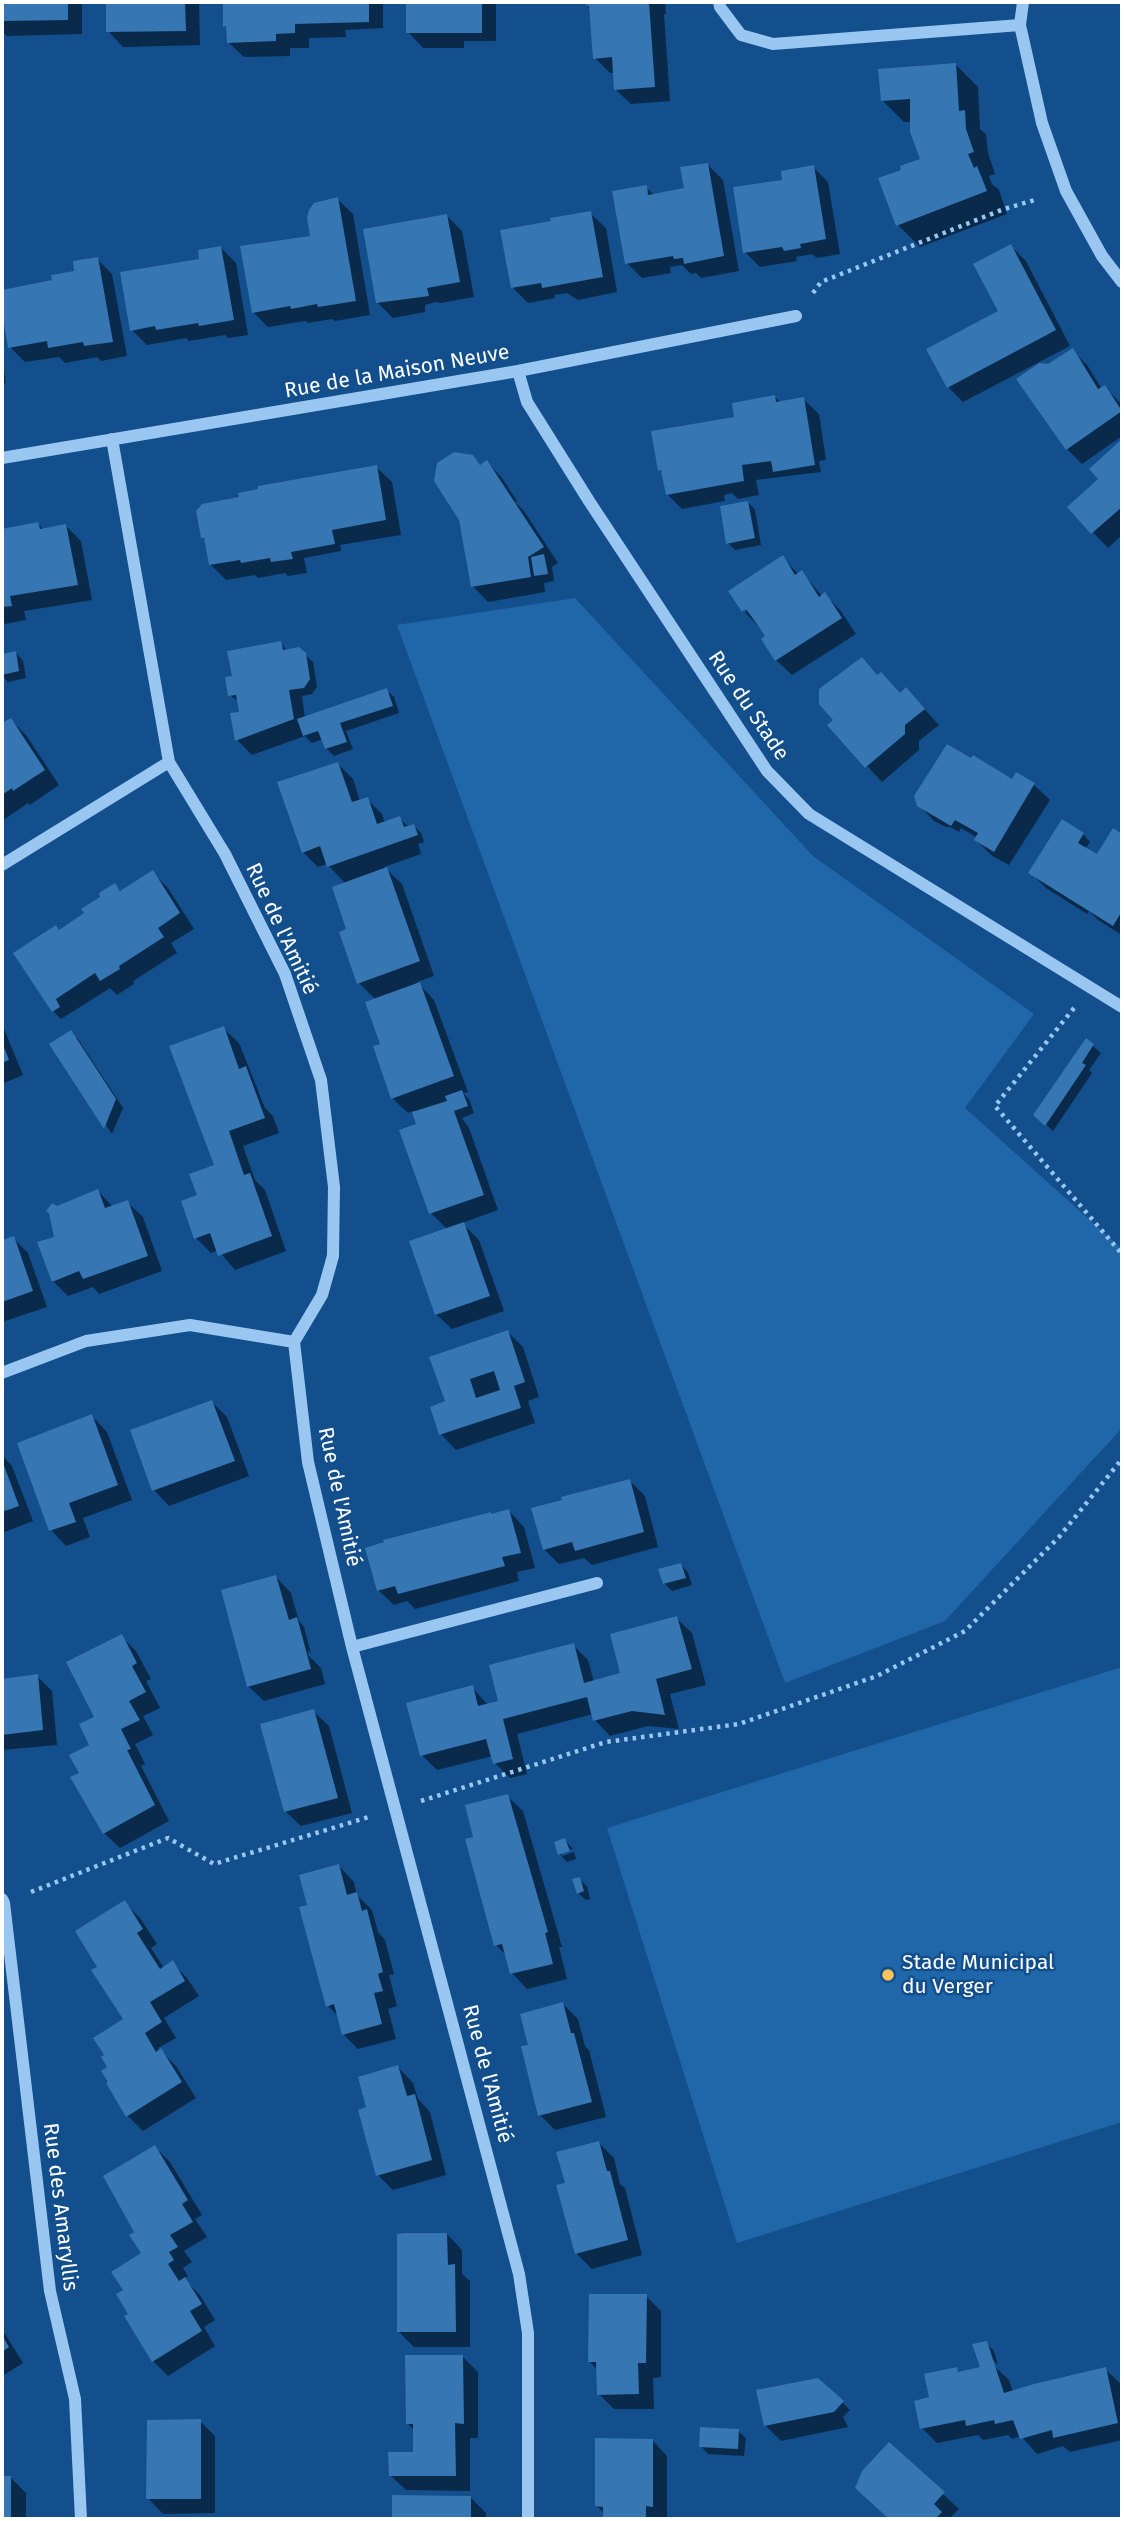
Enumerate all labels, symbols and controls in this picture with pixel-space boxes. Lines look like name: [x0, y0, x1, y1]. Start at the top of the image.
street label: Rue de la Maison Neuve: [283, 340, 511, 404]
street label: Rue du Stade: [702, 646, 794, 766]
street label: Rue de l'Amitié: [240, 859, 322, 999]
street label: Rue de l'Amitié: [312, 1425, 366, 1569]
place label: Stade Municipal du Verger: [902, 1950, 1054, 2000]
marker: Stade Municipal du Verger: [880, 1967, 896, 1983]
street label: Rue de l'Amitié: [456, 2002, 518, 2146]
street label: Rue des Amaryllis: [37, 2121, 83, 2293]

